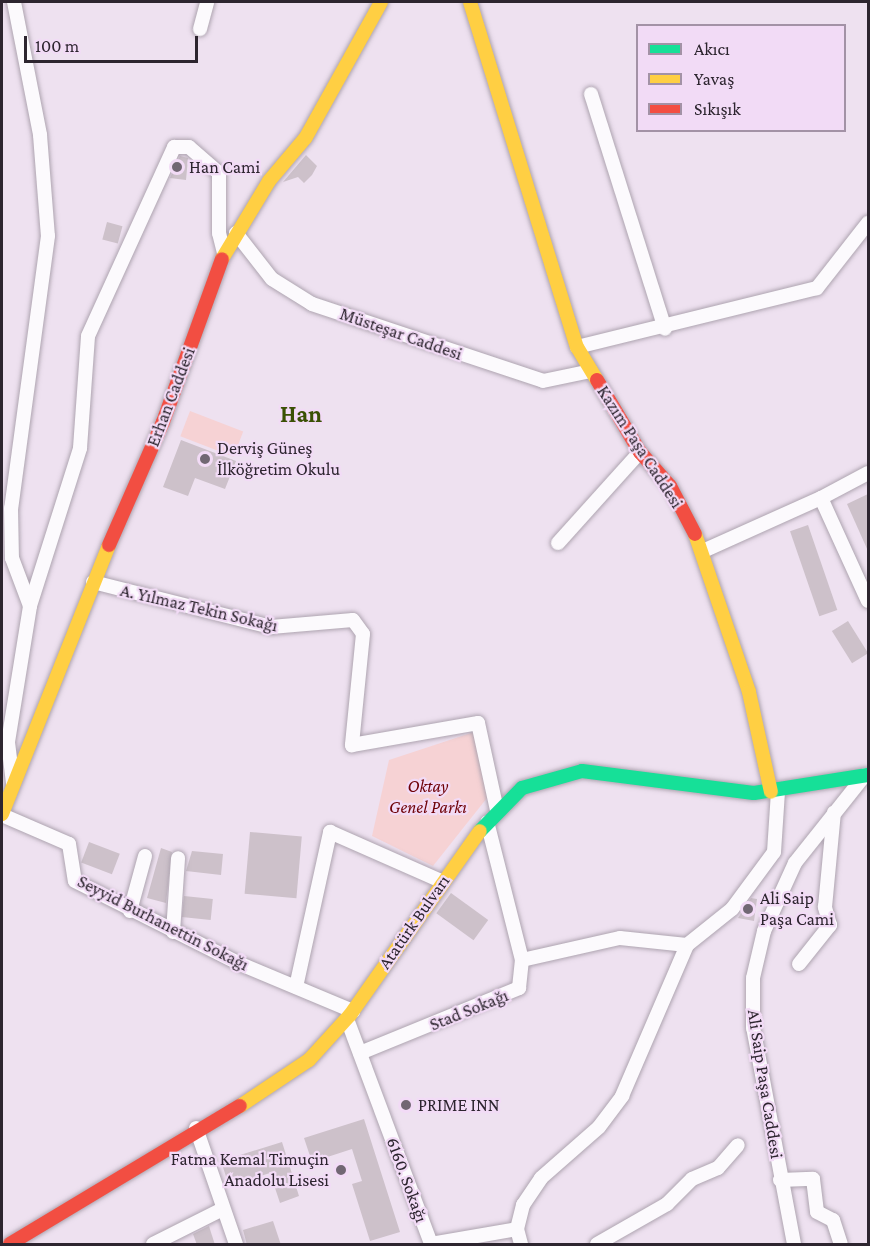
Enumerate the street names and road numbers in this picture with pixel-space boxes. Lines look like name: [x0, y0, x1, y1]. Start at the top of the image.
street label: Müsteşar Caddesi: [337, 303, 465, 365]
street label: Erhan Caddesi: [142, 344, 200, 450]
street label: Kazım Paşa Caddesi: [592, 382, 688, 512]
street label: A. Yılmaz Tekin Sokağı: [118, 579, 280, 637]
street label: Seyyid Burhanettin Sokağı: [74, 870, 252, 976]
street label: Atatürk Bulvarı: [374, 871, 454, 973]
street label: Stad Sokağı: [426, 984, 512, 1036]
street label: Ali Saip Paşa Caddesi: [743, 1008, 787, 1160]
street label: 6160. Sokağı: [382, 1134, 432, 1226]

